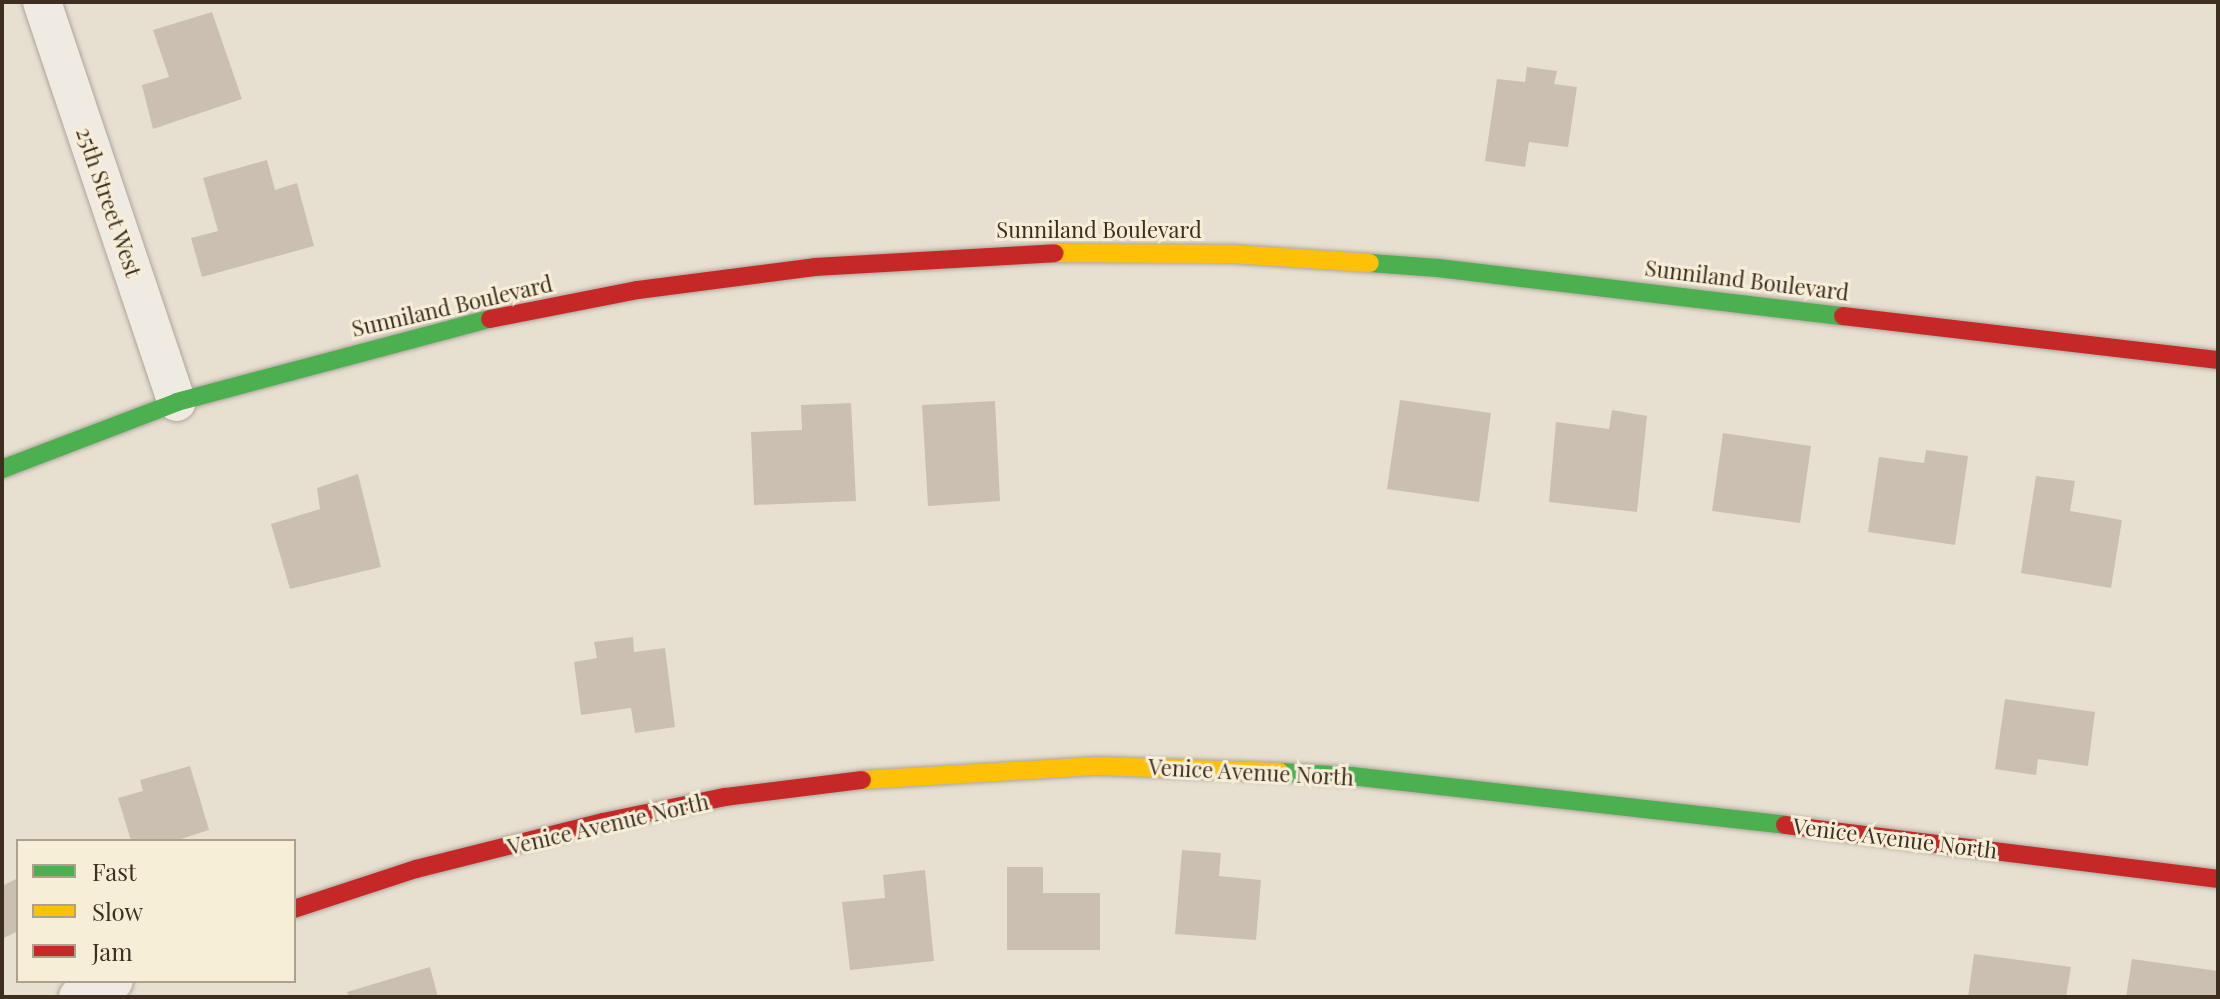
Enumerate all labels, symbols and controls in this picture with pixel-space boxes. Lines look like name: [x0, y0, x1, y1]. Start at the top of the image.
street label: 25th Street West: [71, 123, 147, 281]
street label: Sunniland Boulevard: [996, 217, 1202, 243]
street label: Sunniland Boulevard: [1643, 254, 1851, 306]
street label: Sunniland Boulevard: [349, 270, 555, 342]
street label: Venice Avenue North: [1147, 753, 1355, 791]
street label: Venice Avenue North: [505, 788, 711, 860]
street label: Venice Avenue North: [1791, 812, 1999, 864]
legend: [16, 839, 296, 983]
text: Fast: [92, 855, 137, 887]
text: Slow: [92, 895, 143, 927]
text: Jam: [92, 935, 133, 967]

